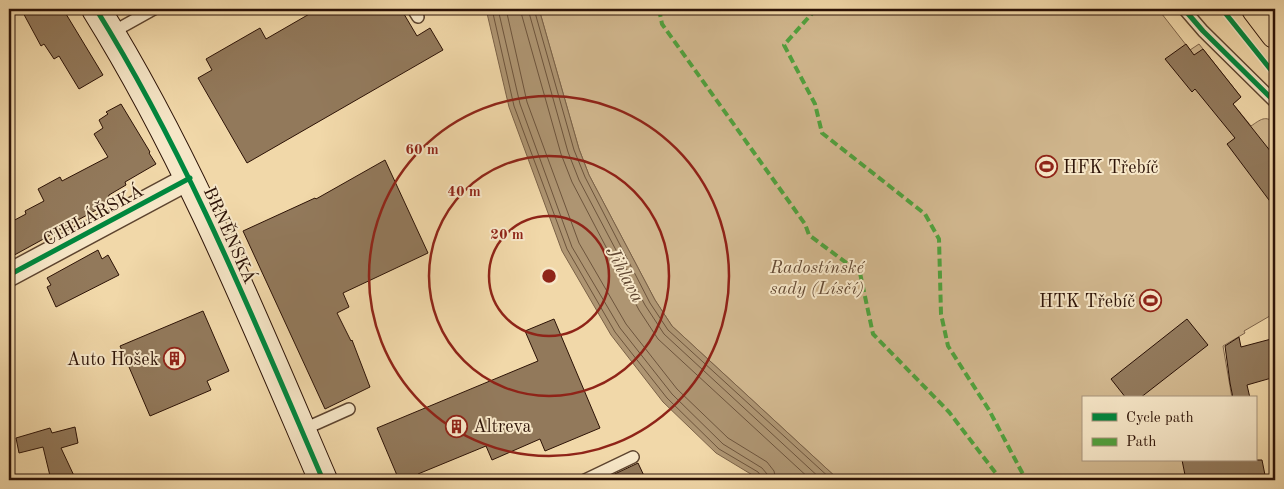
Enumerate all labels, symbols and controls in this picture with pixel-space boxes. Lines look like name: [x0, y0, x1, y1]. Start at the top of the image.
text: 60 m: [405, 143, 439, 158]
sports icon: HFK Třebíč: [1035, 155, 1059, 179]
place label: HFK Třebíč: [1063, 159, 1159, 177]
street label: CIHLÁŘSKÁ: [38, 177, 147, 250]
street label: BRNĚNSKÁ: [200, 183, 262, 287]
text: 40 m: [447, 185, 481, 200]
text: 20 m: [490, 228, 524, 243]
water label: Jihlava: [601, 244, 646, 306]
park label: Radostínské sady (Lísčí): [769, 259, 866, 298]
centre of rings: [540, 267, 558, 285]
sports icon: HTK Třebíč: [1139, 289, 1163, 313]
place label: HTK Třebíč: [1039, 293, 1135, 311]
building icon: Auto Hošek: [163, 347, 187, 371]
place label: Auto Hošek: [67, 351, 159, 369]
legend: [1082, 396, 1256, 462]
text: Cycle path: [1126, 411, 1194, 426]
building icon: Altreva: [445, 414, 469, 438]
place label: Altreva: [473, 418, 532, 436]
text: Path: [1126, 435, 1156, 450]

